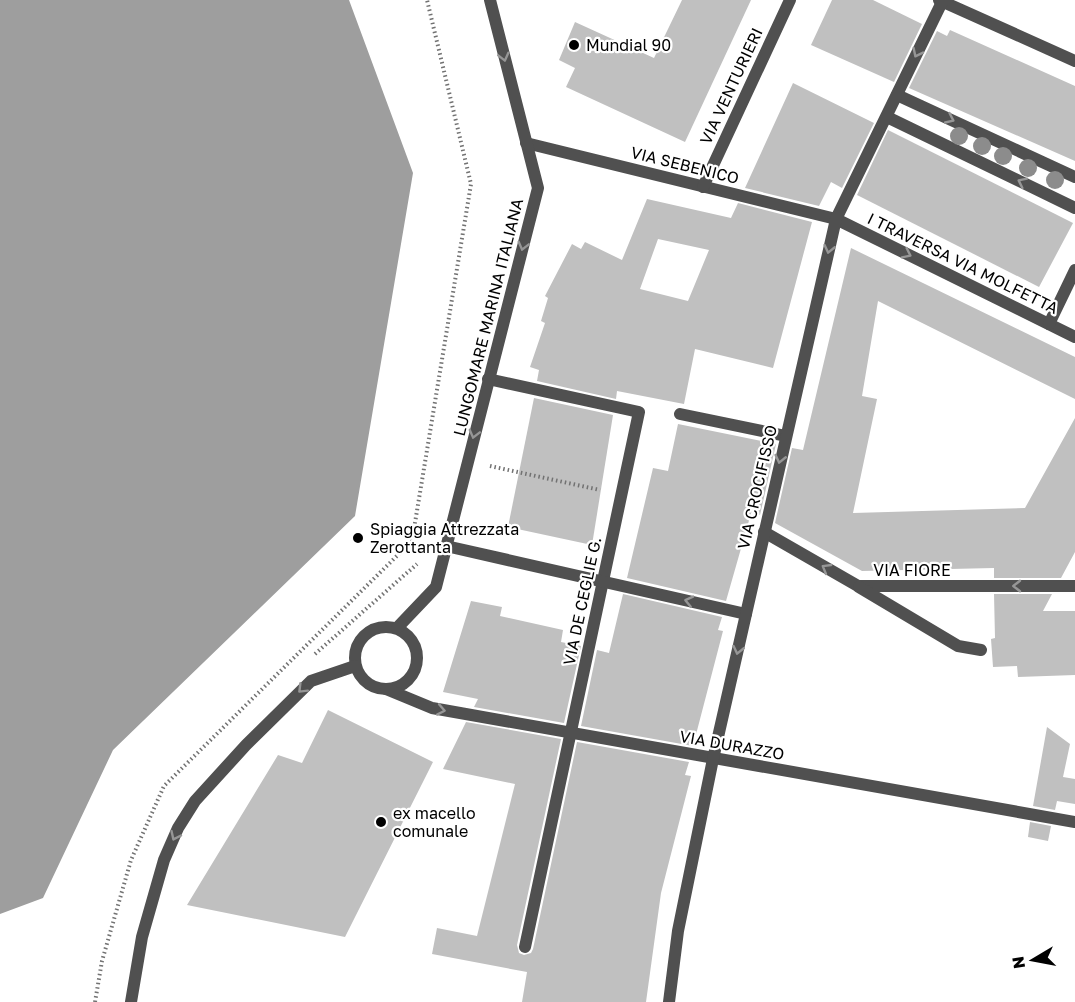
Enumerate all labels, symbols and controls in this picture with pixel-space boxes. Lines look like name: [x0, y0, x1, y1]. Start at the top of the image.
street label: VIA VENTURIERI: [695, 25, 767, 147]
place label: Mundial 90: [586, 35, 671, 55]
marker: Mundial 90: [567, 38, 581, 52]
one-way arrow: [913, 46, 925, 57]
one-way arrow: [497, 51, 509, 62]
one-way arrow: [944, 112, 955, 124]
street label: VIA SEBENICO: [629, 142, 741, 188]
one-way arrow: [1018, 178, 1029, 190]
street label: LUNGOMARE MARINA ITALIANA: [449, 196, 527, 438]
street label: I TRAVERSA VIA MOLFETTA: [864, 208, 1062, 318]
one-way arrow: [518, 240, 530, 250]
one-way arrow: [823, 244, 836, 254]
one-way arrow: [900, 247, 911, 259]
street label: VIA CROCIFISSO: [733, 423, 781, 551]
one-way arrow: [469, 429, 482, 439]
one-way arrow: [775, 454, 788, 464]
place label: Spiaggia Attrezzata Zerottanta: [370, 519, 519, 557]
marker: Spiaggia Attrezzata Zerottanta: [351, 531, 365, 545]
street label: VIA DE CEGLIE G.: [559, 535, 605, 667]
street label: VIA FIORE: [873, 560, 951, 580]
one-way arrow: [822, 564, 833, 575]
one-way arrow: [1012, 580, 1021, 592]
one-way arrow: [684, 595, 694, 608]
one-way arrow: [732, 644, 745, 654]
one-way arrow: [299, 682, 310, 693]
one-way arrow: [436, 703, 446, 716]
street label: VIA DURAZZO: [678, 726, 786, 764]
place label: ex macello comunale: [393, 803, 476, 841]
marker: ex macello comunale: [374, 815, 388, 829]
one-way arrow: [171, 829, 183, 840]
north arrow: [1003, 930, 1063, 990]
text: N: [1007, 955, 1029, 970]

